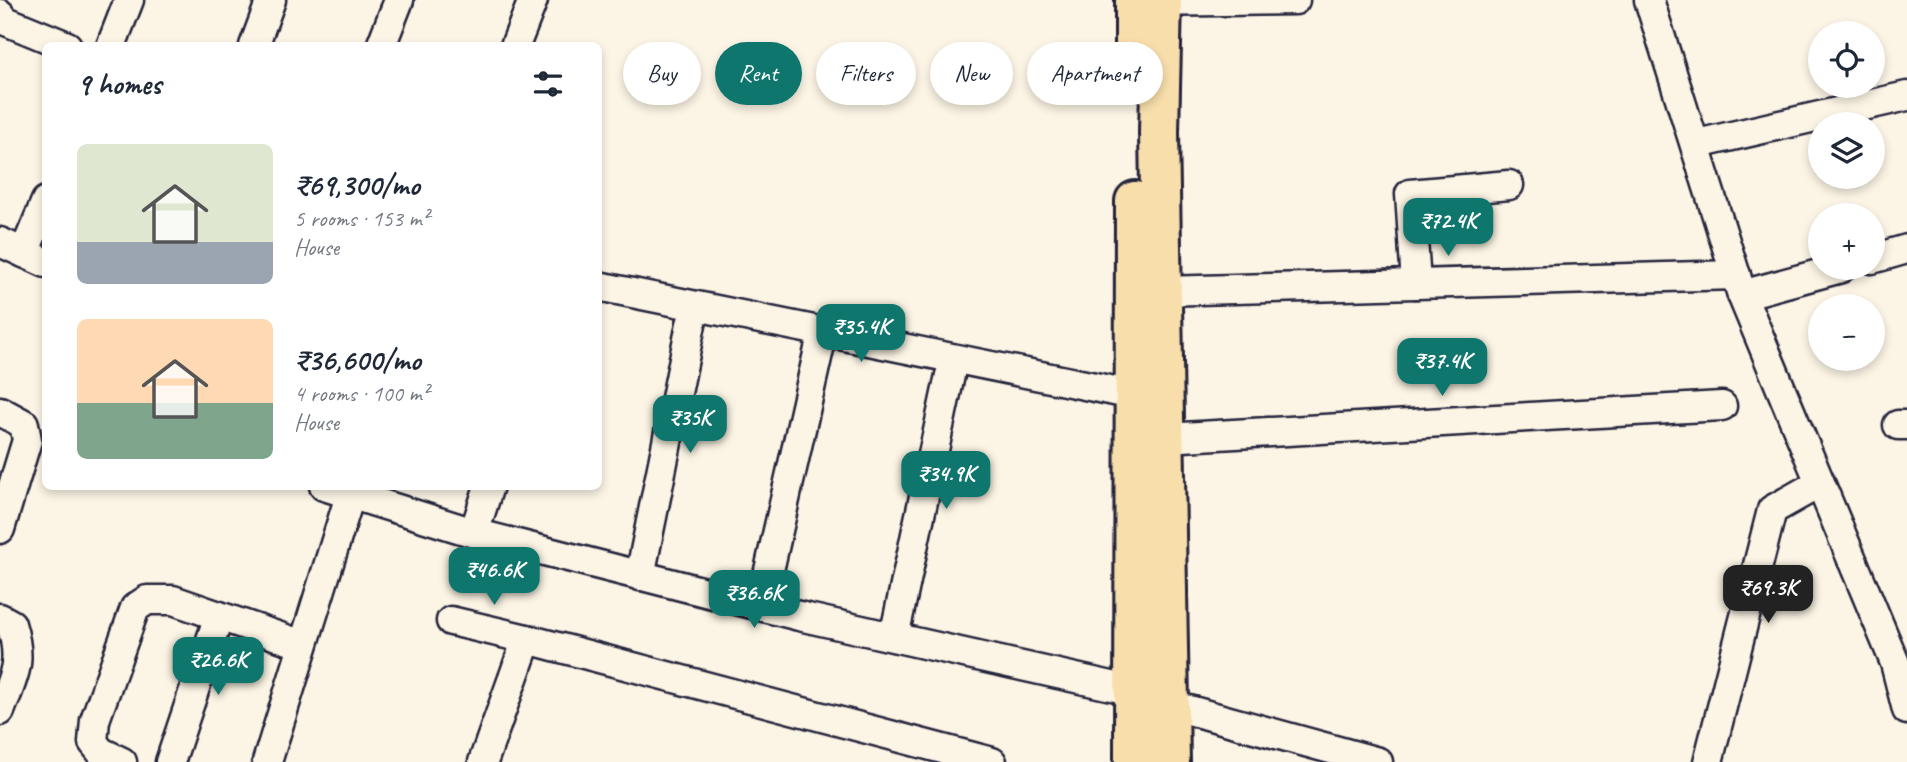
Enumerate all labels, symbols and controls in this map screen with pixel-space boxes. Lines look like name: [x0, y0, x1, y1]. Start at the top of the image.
map controls: [1808, 21, 1885, 371]
button: locate: [1808, 21, 1885, 98]
chip: Buy: [623, 42, 701, 105]
chip: Rent: [715, 42, 802, 105]
chip: Filters: [816, 42, 916, 105]
chip: New: [930, 42, 1013, 105]
chip: Apartment: [1027, 42, 1163, 105]
text: 9 homes: [77, 65, 161, 103]
icon: filters: [529, 65, 567, 103]
button: layers: [1808, 112, 1885, 189]
text: ₹69,300/mo: [294, 166, 420, 204]
icon: home: [133, 172, 217, 256]
pin: ₹72.4K: [1391, 198, 1505, 258]
button: +: [1808, 203, 1885, 280]
text: 5 rooms · 153 m²: [294, 204, 429, 233]
text: ₹72.4K: [1419, 206, 1477, 235]
text: House: [294, 233, 339, 262]
button: −: [1808, 294, 1885, 371]
pin: ₹35.4K: [804, 304, 918, 364]
text: ₹35.4K: [832, 312, 890, 341]
pin: ₹37.4K: [1385, 338, 1499, 398]
text: ₹36,600/mo: [294, 341, 421, 379]
text: ₹37.4K: [1413, 346, 1471, 375]
icon: home: [133, 347, 217, 431]
text: 4 rooms · 100 m²: [294, 379, 429, 408]
pin: ₹35K: [649, 396, 731, 455]
text: ₹35K: [669, 403, 711, 432]
text: House: [294, 408, 339, 437]
pin: ₹34.9K: [889, 452, 1003, 511]
text: ₹34.9K: [917, 459, 975, 488]
pin: ₹46.6K: [437, 548, 551, 607]
text: ₹46.6K: [465, 555, 523, 584]
pin: ₹69.3K: [1711, 566, 1825, 625]
pin: ₹36.6K: [697, 570, 811, 630]
text: ₹69.3K: [1739, 573, 1797, 602]
text: ₹36.6K: [725, 578, 783, 607]
pin: ₹26.6K: [161, 638, 275, 697]
text: ₹26.6K: [189, 645, 247, 674]

